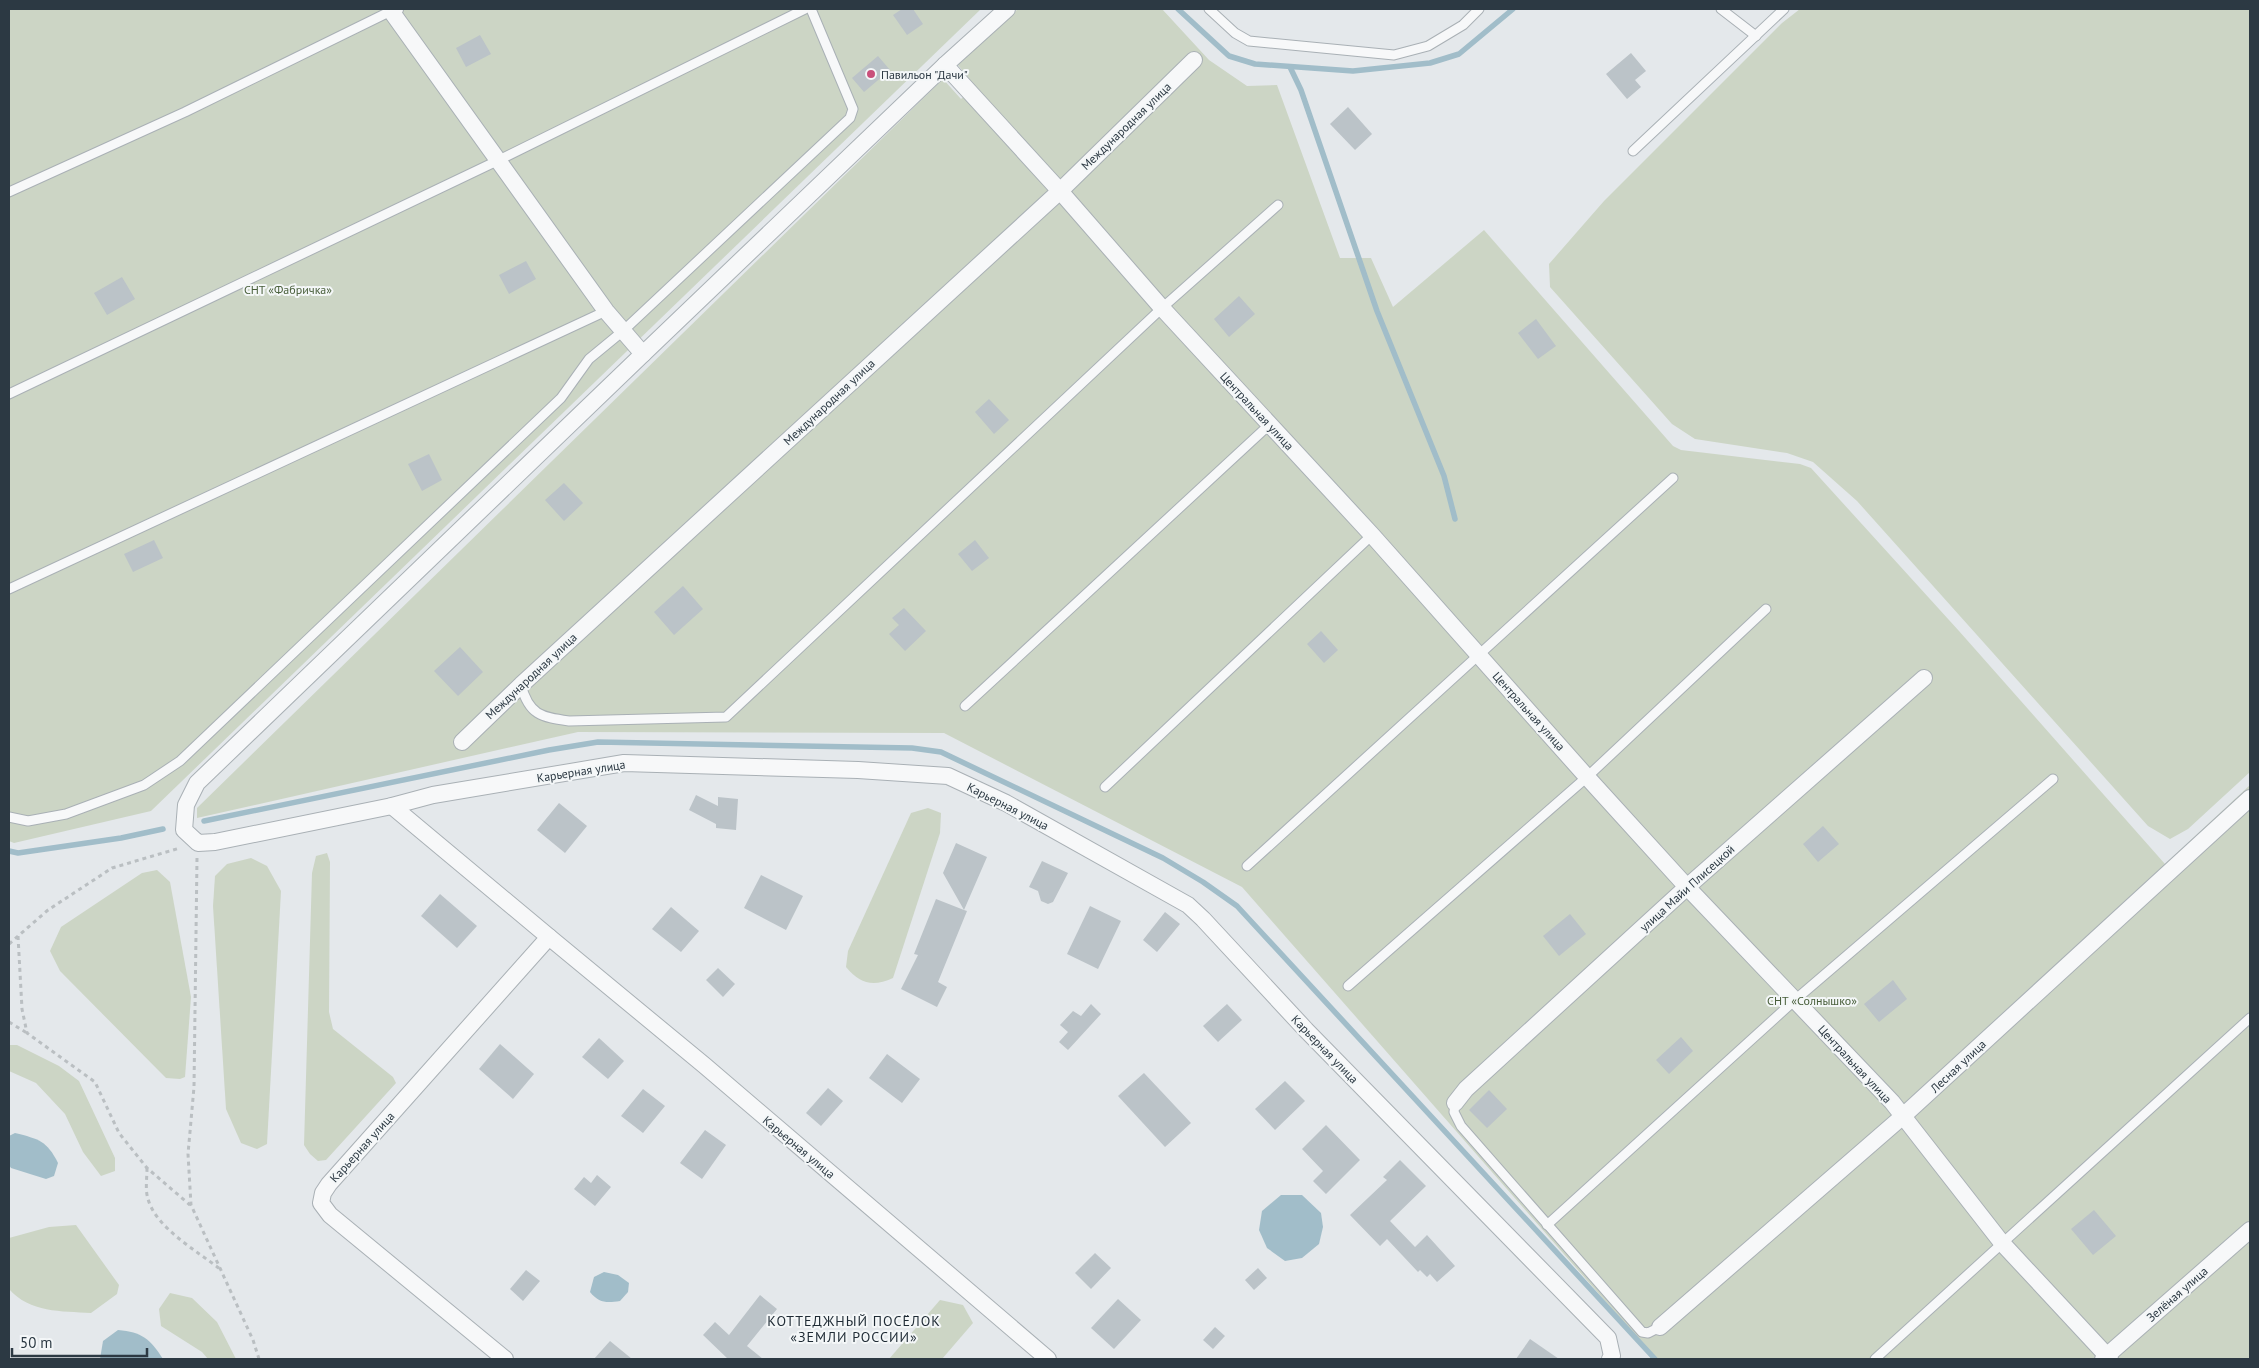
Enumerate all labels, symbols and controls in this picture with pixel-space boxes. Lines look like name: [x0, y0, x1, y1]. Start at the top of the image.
place label: Павильон "Дачи": [881, 67, 968, 82]
marker: Павильон "Дачи": [865, 68, 877, 80]
street label: Международная улица: [1078, 79, 1174, 173]
park label: СНТ «Фабричка»: [244, 282, 332, 297]
street label: Международная улица: [780, 356, 878, 448]
street label: Центральная улица: [1217, 369, 1297, 453]
street label: Международная улица: [482, 630, 580, 722]
street label: Центральная улица: [1490, 668, 1568, 754]
street label: Карьерная улица: [536, 757, 626, 785]
street label: Карьерная улица: [965, 779, 1051, 833]
street label: улица Майи Плисецкой: [1637, 841, 1737, 935]
park label: СНТ «Солнышко»: [1767, 993, 1857, 1008]
street label: Карьерная улица: [1288, 1012, 1362, 1086]
street label: Центральная улица: [1815, 1022, 1895, 1106]
street label: Лесная улица: [1926, 1036, 1989, 1096]
street label: Карьерная улица: [326, 1109, 398, 1185]
street label: Карьерная улица: [760, 1112, 838, 1182]
street label: Зелёная улица: [2143, 1263, 2211, 1325]
district label: КОТТЕДЖНЫЙ ПОСЁЛОК «ЗЕМЛИ РОССИИ»: [767, 1312, 941, 1346]
scale bar: [12, 1326, 148, 1358]
text: 50 m: [20, 1333, 53, 1352]

